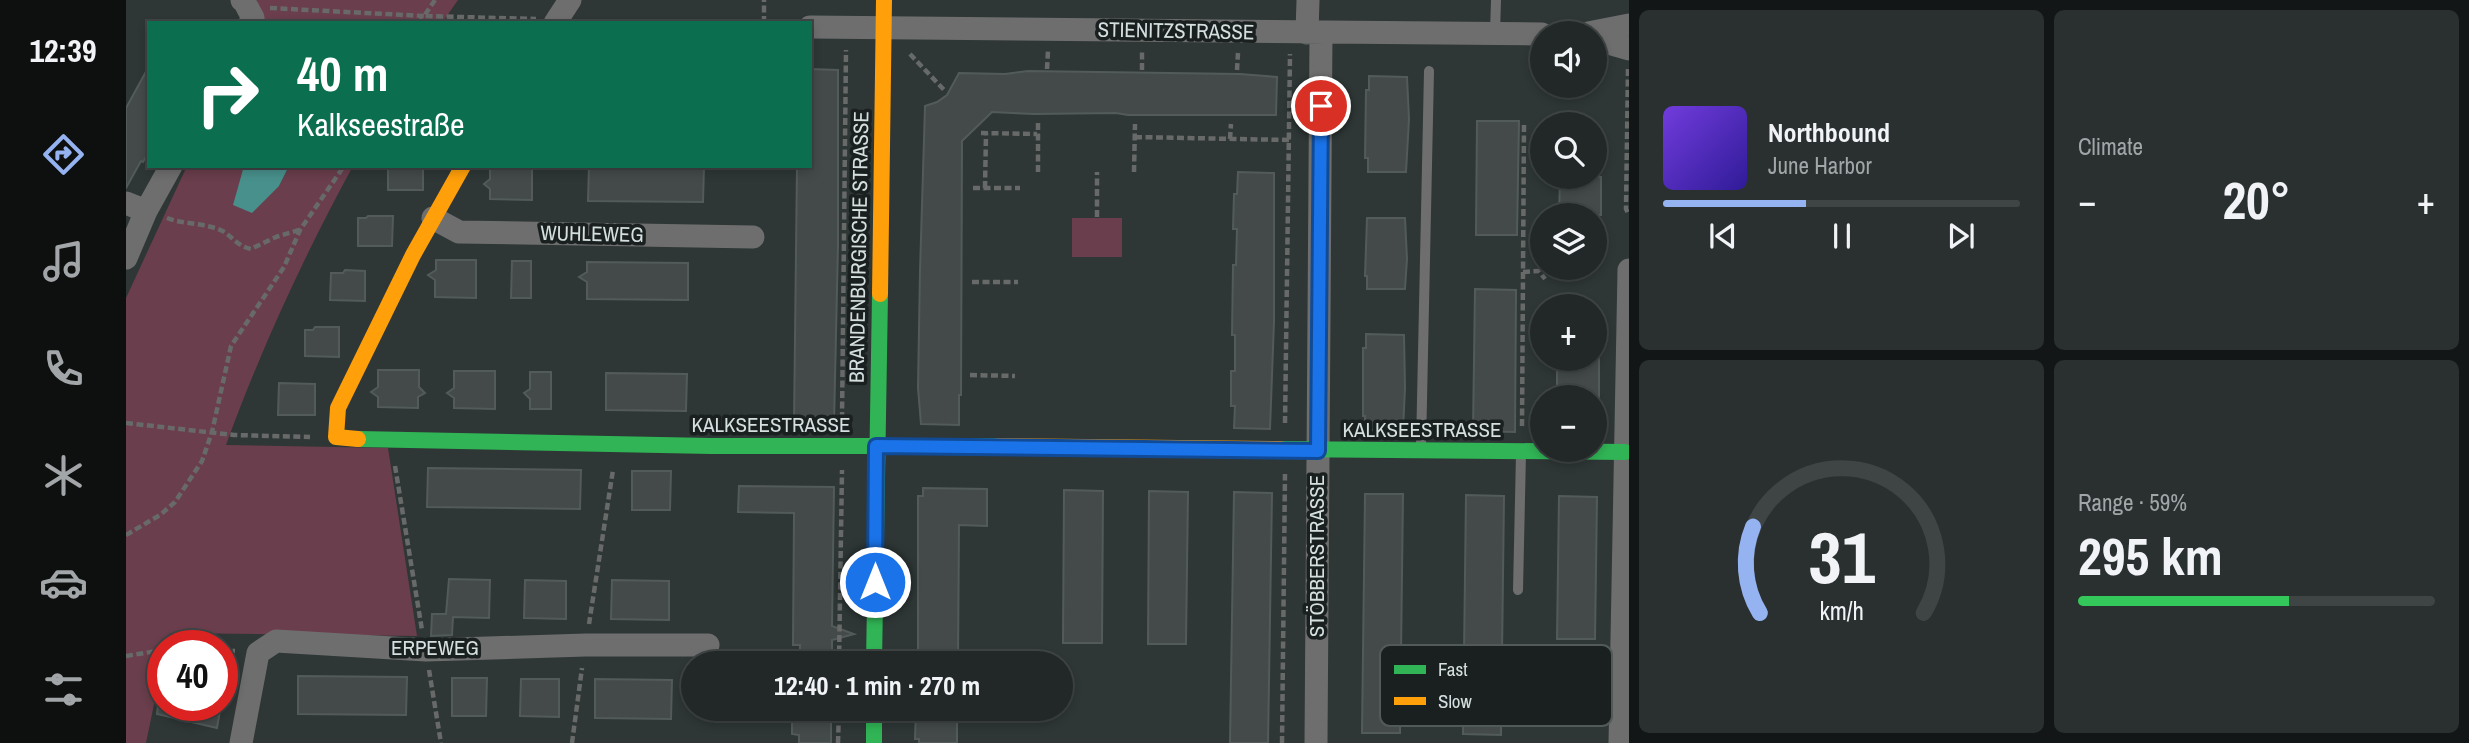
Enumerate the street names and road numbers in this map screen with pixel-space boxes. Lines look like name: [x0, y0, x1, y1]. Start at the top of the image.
street label: STIENITZSTRASSE: [1097, 15, 1255, 46]
street label: BRANDENBURGISCHE STRASSE: [842, 111, 875, 383]
street label: WUHLEWEG: [540, 218, 644, 249]
street label: KALKSEESTRASSE: [692, 410, 850, 439]
street label: KALKSEESTRASSE: [1343, 415, 1501, 444]
street label: STÖBBERSTRASSE: [1302, 475, 1331, 637]
street label: ERPEWEG: [391, 633, 479, 662]

